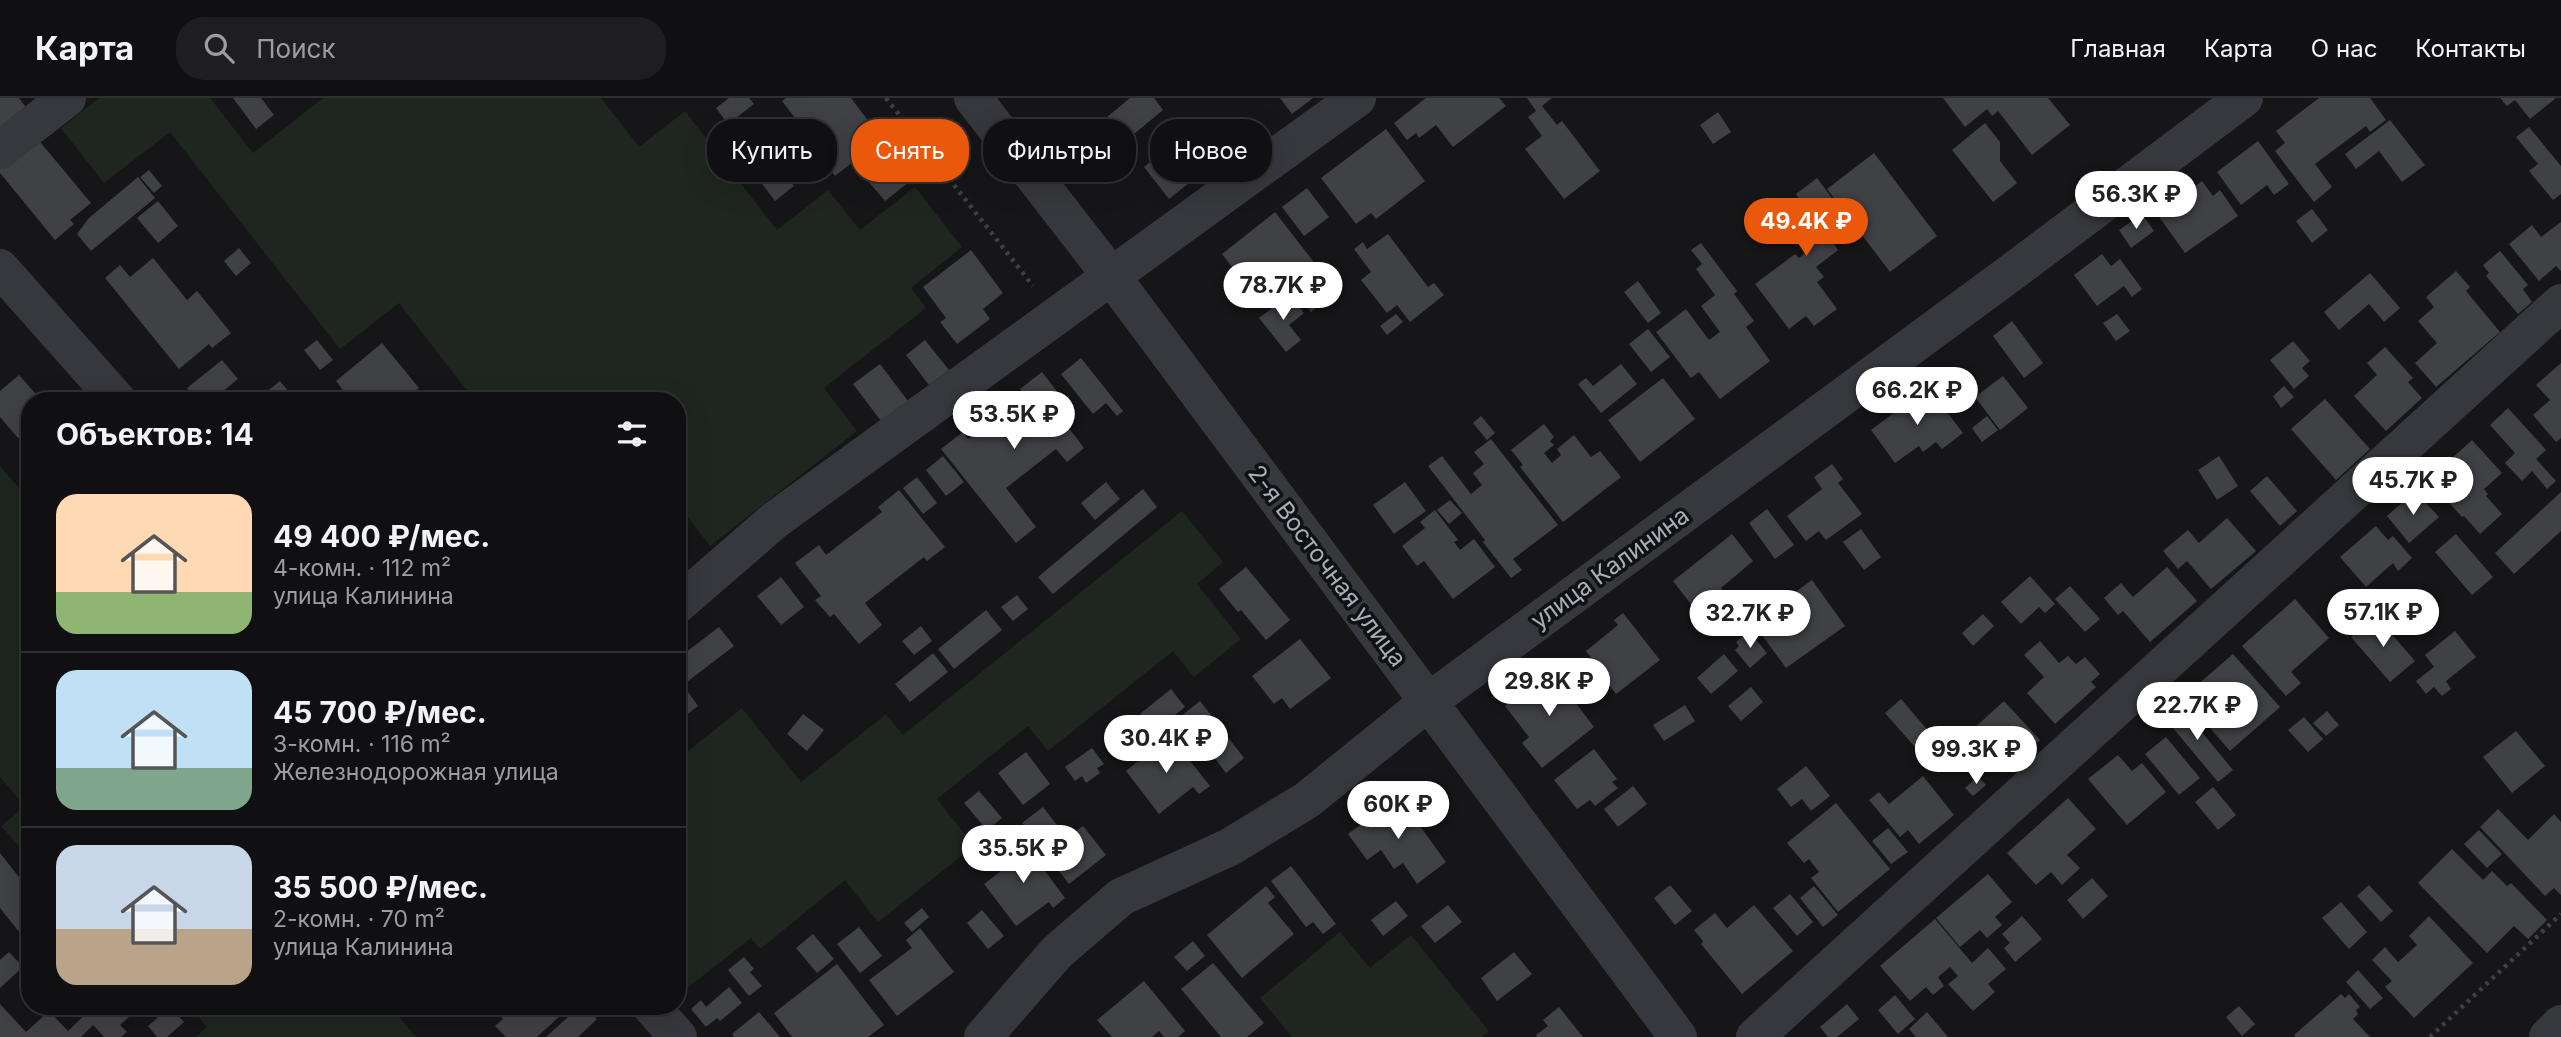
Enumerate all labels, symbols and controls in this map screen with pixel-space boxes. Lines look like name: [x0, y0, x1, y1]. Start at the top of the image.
search box: [176, 17, 666, 80]
text: Карта: [35, 28, 134, 68]
icon: search: [200, 29, 238, 67]
text: Поиск: [256, 33, 335, 64]
text: Главная: [2070, 34, 2166, 63]
text: Карта: [2204, 34, 2273, 63]
text: О нас: [2311, 34, 2377, 63]
text: Контакты: [2415, 34, 2526, 63]
chip: Купить: [707, 119, 837, 182]
chip: Снять: [851, 119, 969, 182]
chip: Фильтры: [983, 119, 1136, 182]
chip: Новое: [1150, 119, 1272, 182]
pin: 56.3K ₽: [2071, 172, 2201, 231]
text: 56.3K ₽: [2091, 180, 2181, 208]
pin: 49.4K ₽: [1741, 198, 1871, 258]
text: 49.4K ₽: [1760, 207, 1852, 235]
pin: 78.7K ₽: [1218, 262, 1348, 322]
text: 78.7K ₽: [1239, 271, 1327, 299]
pin: 66.2K ₽: [1852, 368, 1982, 427]
text: 66.2K ₽: [1872, 376, 1962, 404]
pin: 53.5K ₽: [949, 392, 1079, 451]
text: 53.5K ₽: [969, 400, 1059, 428]
icon: filters: [613, 415, 651, 453]
text: Объектов: 14: [56, 416, 254, 452]
pin: 45.7K ₽: [2348, 458, 2478, 517]
street label: 2-я Восточная улица: [1242, 459, 1413, 672]
text: 45.7K ₽: [2368, 466, 2458, 494]
street label: улица Калинина: [1525, 500, 1695, 635]
text: 49 400 ₽/мес.: [273, 518, 490, 554]
icon: home: [112, 522, 196, 606]
text: 4-комн. · 112 m²: [273, 554, 451, 582]
text: улица Калинина: [273, 582, 454, 610]
pin: 57.1K ₽: [2318, 589, 2448, 649]
pin: 32.7K ₽: [1685, 590, 1815, 650]
text: 57.1K ₽: [2343, 598, 2423, 626]
text: 32.7K ₽: [1706, 599, 1794, 627]
pin: 29.8K ₽: [1484, 658, 1614, 718]
text: 29.8K ₽: [1504, 667, 1594, 695]
pin: 22.7K ₽: [2132, 682, 2262, 742]
text: 22.7K ₽: [2153, 691, 2241, 719]
text: 45 700 ₽/мес.: [273, 694, 487, 730]
icon: home: [112, 698, 196, 782]
pin: 30.4K ₽: [1101, 716, 1231, 775]
text: 30.4K ₽: [1120, 724, 1212, 752]
pin: 99.3K ₽: [1911, 726, 2041, 786]
text: 3-комн. · 116 m²: [273, 730, 451, 758]
text: 99.3K ₽: [1931, 735, 2021, 763]
text: Железнодорожная улица: [273, 758, 559, 786]
pin: 60K ₽: [1349, 782, 1447, 841]
text: 60K ₽: [1363, 790, 1433, 818]
pin: 35.5K ₽: [958, 826, 1088, 885]
text: 35.5K ₽: [978, 834, 1068, 862]
text: 35 500 ₽/мес.: [273, 869, 488, 905]
icon: home: [112, 873, 196, 957]
text: 2-комн. · 70 m²: [273, 905, 445, 933]
text: улица Калинина: [273, 933, 454, 961]

